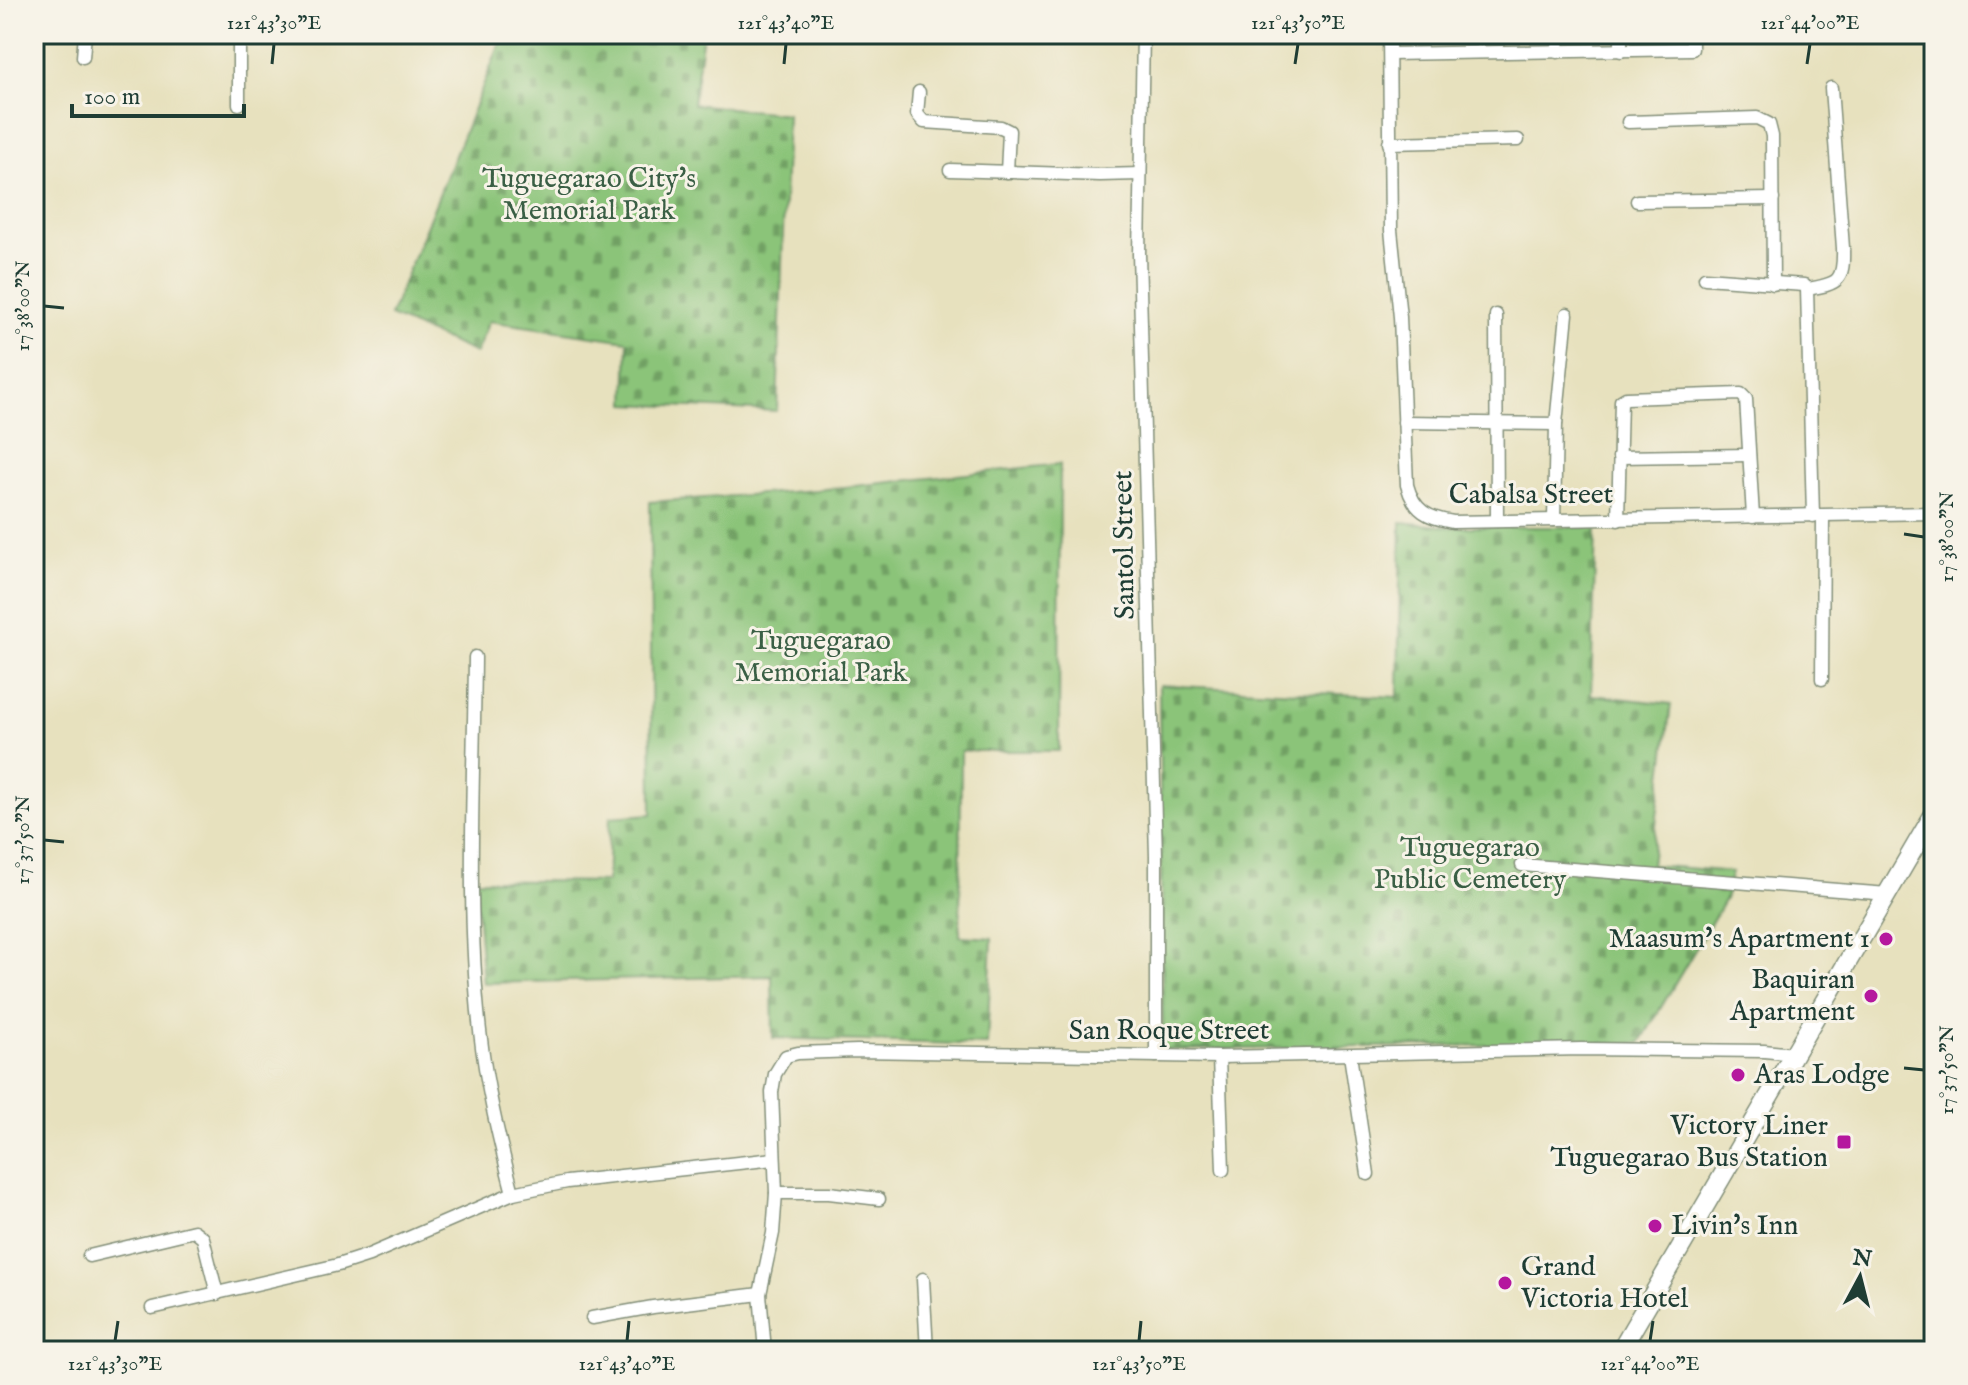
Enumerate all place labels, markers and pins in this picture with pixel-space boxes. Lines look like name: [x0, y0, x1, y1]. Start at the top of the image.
place label: Maasum's Apartment 1: [1609, 922, 1870, 957]
marker: Maasum's Apartment 1: [1877, 930, 1895, 948]
place label: Baquiran Apartment: [1729, 963, 1855, 1030]
marker: Baquiran Apartment: [1862, 987, 1880, 1005]
place label: Aras Lodge: [1753, 1058, 1890, 1093]
marker: Aras Lodge: [1729, 1066, 1747, 1084]
place label: Victory Liner Tuguegarao Bus Station: [1550, 1109, 1828, 1176]
marker: Victory Liner Tuguegarao Bus Station: [1835, 1133, 1853, 1151]
place label: Livin's Inn: [1671, 1209, 1799, 1244]
marker: Livin's Inn: [1646, 1217, 1664, 1235]
place label: Grand Victoria Hotel: [1520, 1250, 1688, 1317]
marker: Grand Victoria Hotel: [1496, 1274, 1514, 1292]

